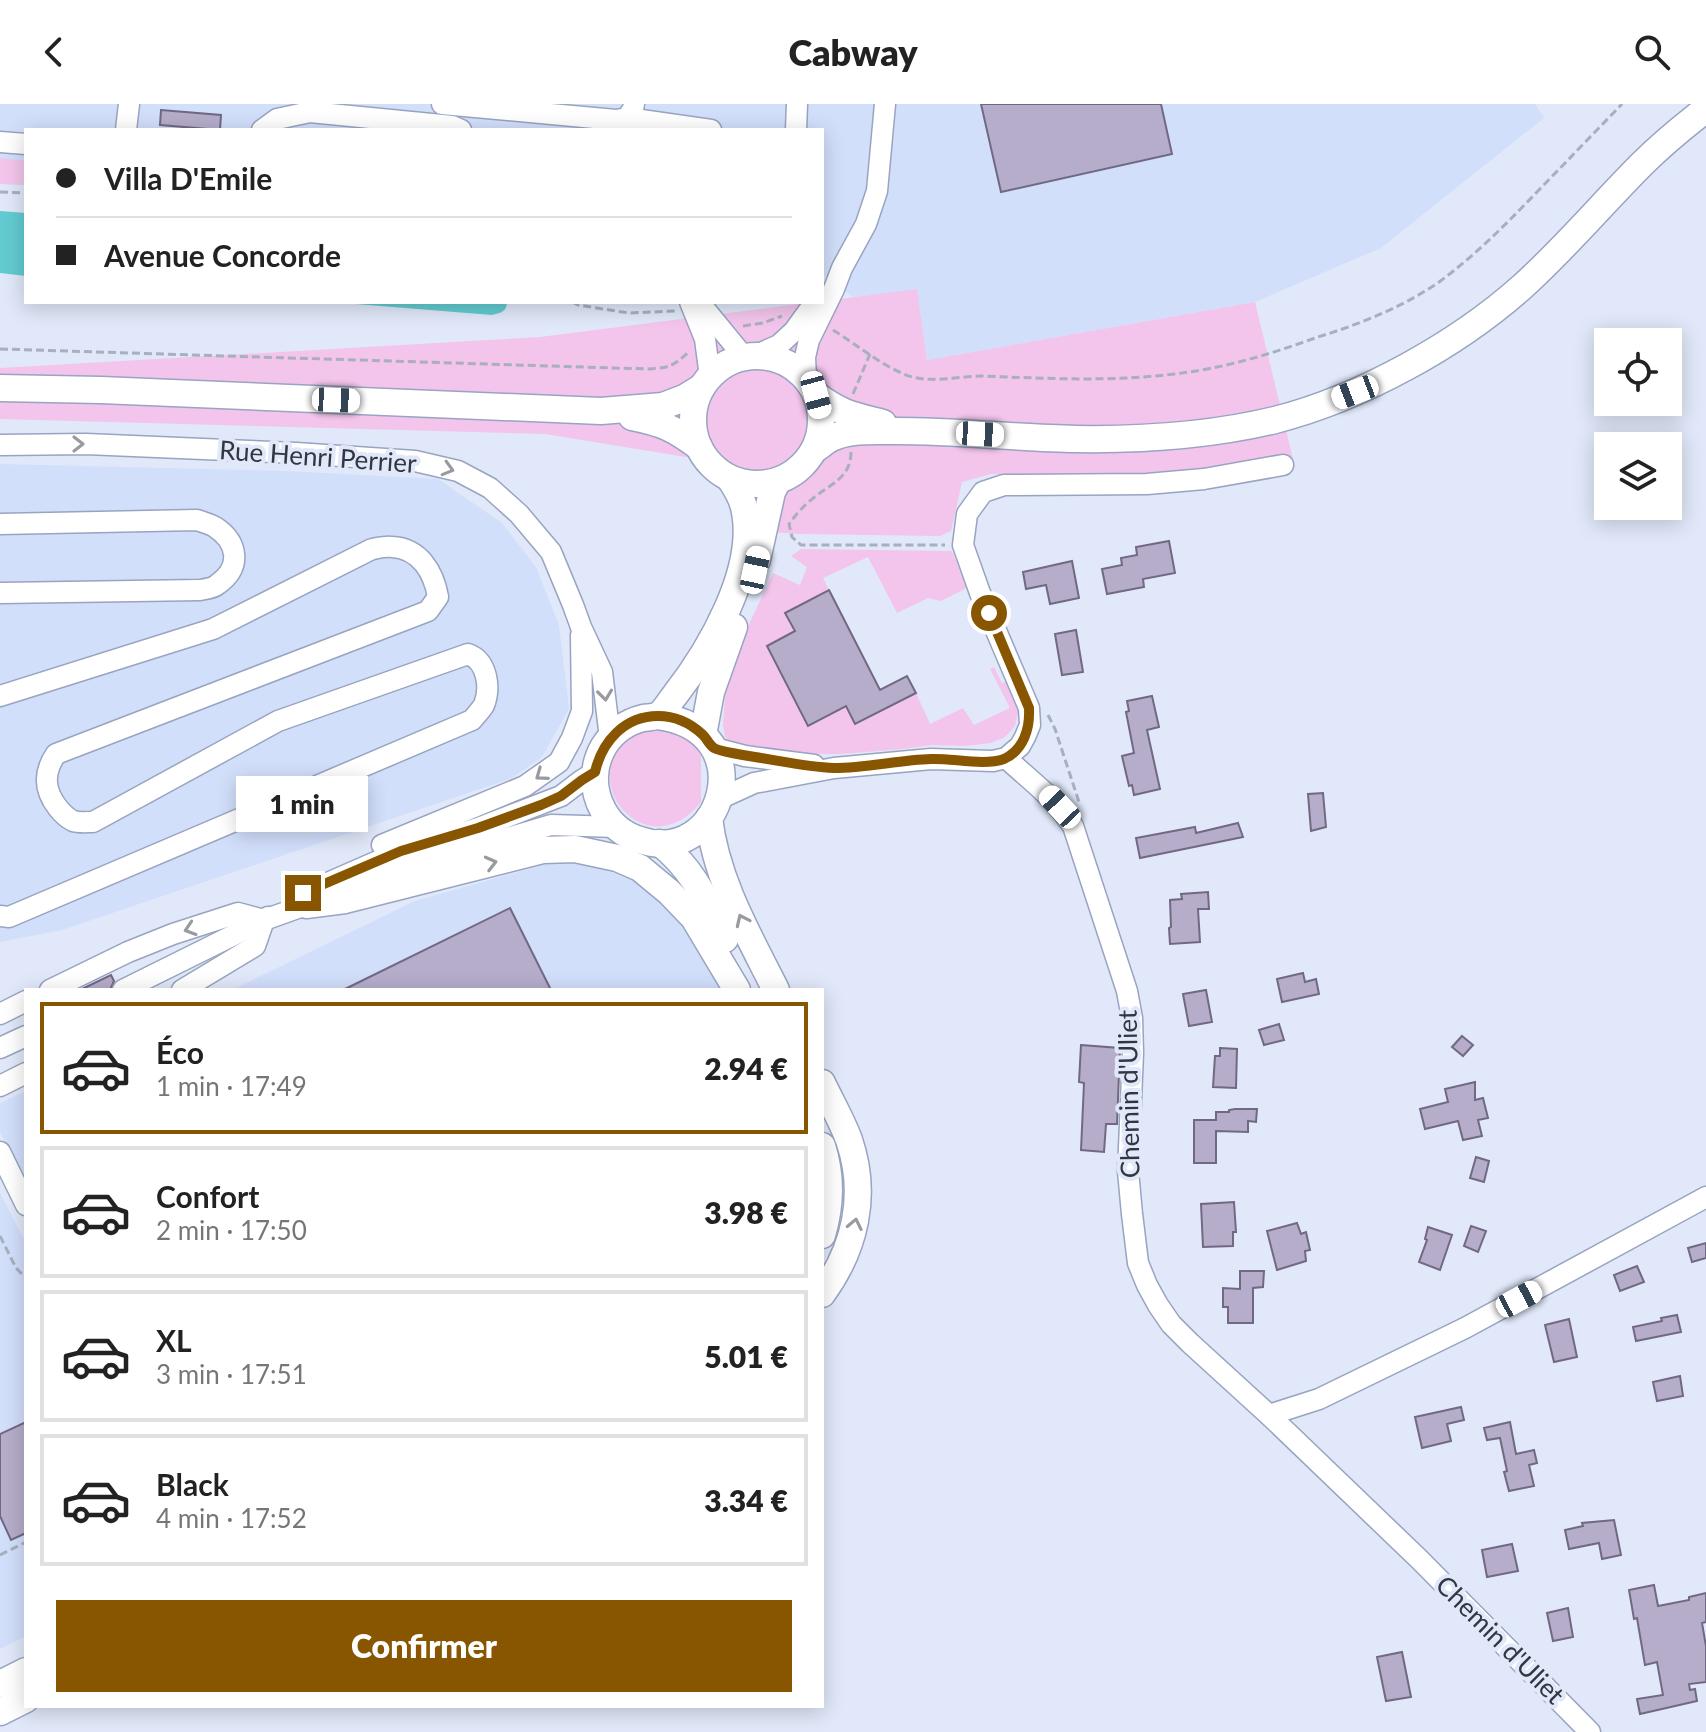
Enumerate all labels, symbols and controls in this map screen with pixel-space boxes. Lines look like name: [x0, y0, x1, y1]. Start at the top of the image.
icon: back: [32, 30, 76, 74]
text: Cabway: [788, 30, 918, 74]
icon: search: [1630, 30, 1674, 74]
text: Villa D'Emile: [104, 160, 272, 196]
text: Avenue Concorde: [104, 237, 341, 273]
map controls: [1594, 328, 1682, 520]
button: locate: [1594, 328, 1682, 416]
car: [798, 369, 834, 421]
car: [1328, 372, 1382, 412]
car: [312, 387, 360, 413]
car: [955, 421, 1005, 447]
button: layers: [1594, 432, 1682, 520]
street label: Rue Henri Perrier: [218, 433, 418, 479]
one-way arrow: [72, 435, 85, 453]
one-way arrow: [441, 460, 455, 477]
car: [738, 544, 772, 596]
route start: [971, 595, 1007, 631]
one-way arrow: [596, 689, 613, 702]
one-way arrow: [535, 765, 549, 780]
callout: 1 min: [237, 777, 369, 833]
car: [1035, 781, 1085, 833]
text: 1 min: [270, 788, 334, 820]
one-way arrow: [484, 856, 497, 873]
route end: [285, 875, 321, 911]
one-way arrow: [736, 914, 752, 928]
one-way arrow: [183, 919, 197, 935]
street label: Chemin d'Uliet: [1111, 1009, 1145, 1179]
icon: car: [60, 1032, 132, 1104]
text: Éco: [156, 1034, 204, 1070]
text: 2.94 €: [704, 1050, 788, 1086]
text: 1 min · 17:49: [156, 1070, 307, 1102]
icon: car: [60, 1176, 132, 1248]
text: Confort: [156, 1178, 259, 1214]
text: 3.98 €: [704, 1194, 788, 1230]
text: 2 min · 17:50: [156, 1214, 307, 1246]
one-way arrow: [845, 1218, 862, 1231]
car: [1492, 1277, 1546, 1321]
icon: car: [60, 1320, 132, 1392]
text: XL: [156, 1322, 192, 1358]
text: 5.01 €: [704, 1338, 788, 1374]
text: 3 min · 17:51: [156, 1358, 307, 1390]
icon: car: [60, 1464, 132, 1536]
text: Black: [156, 1466, 229, 1502]
text: 3.34 €: [704, 1482, 788, 1518]
text: 4 min · 17:52: [156, 1502, 307, 1534]
street label: Chemin d'Uliet: [1430, 1568, 1572, 1711]
button: Confirmer: [56, 1600, 792, 1692]

